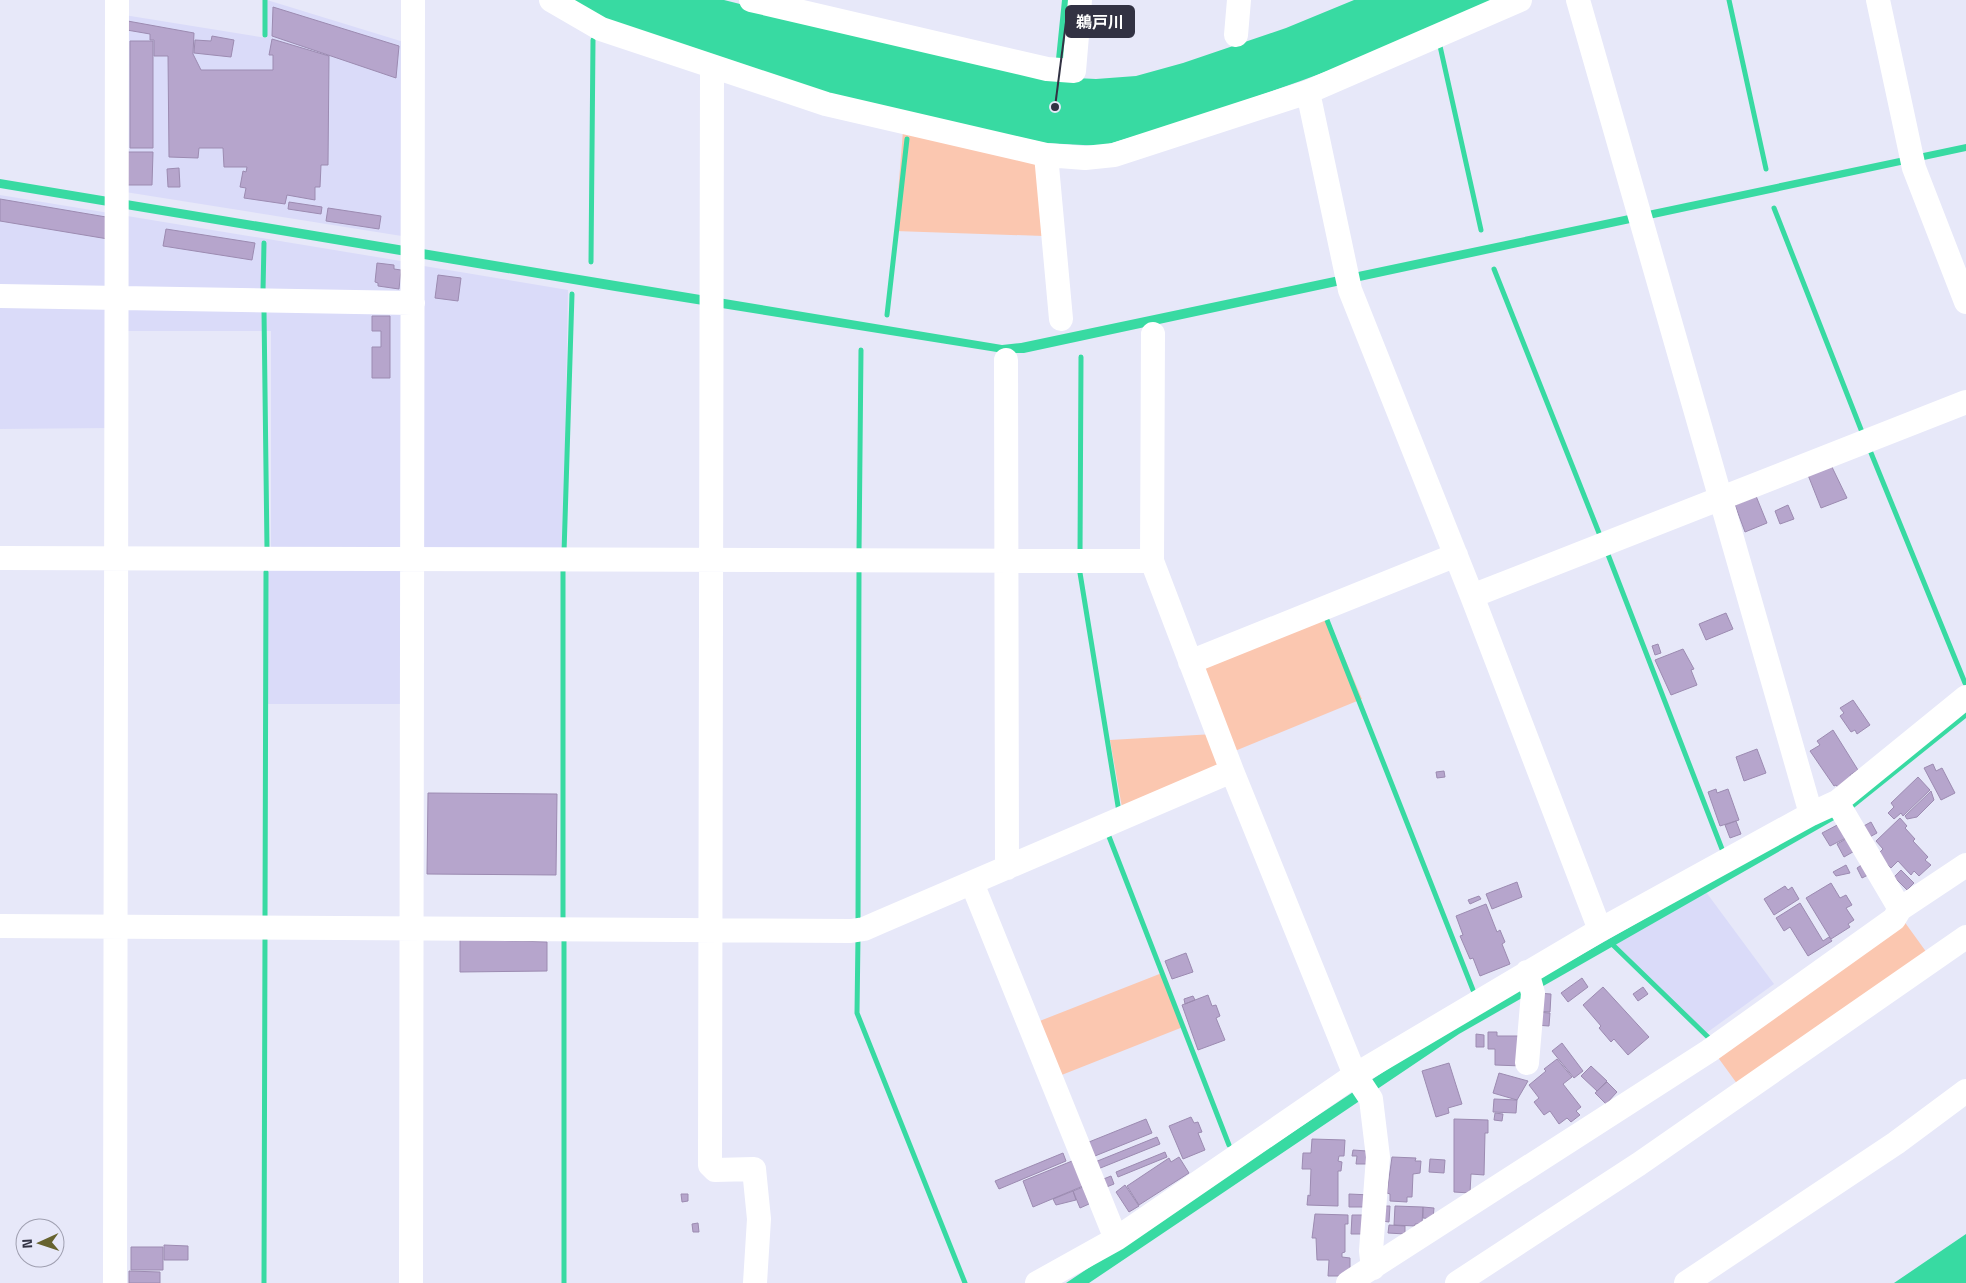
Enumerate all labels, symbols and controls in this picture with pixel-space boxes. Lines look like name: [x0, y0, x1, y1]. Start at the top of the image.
callout: 鵜戸川: [1066, 6, 1134, 37]
text: 鵜戸川: [1076, 10, 1124, 34]
north arrow: [15, 1218, 65, 1268]
text: N: [16, 1238, 37, 1249]

